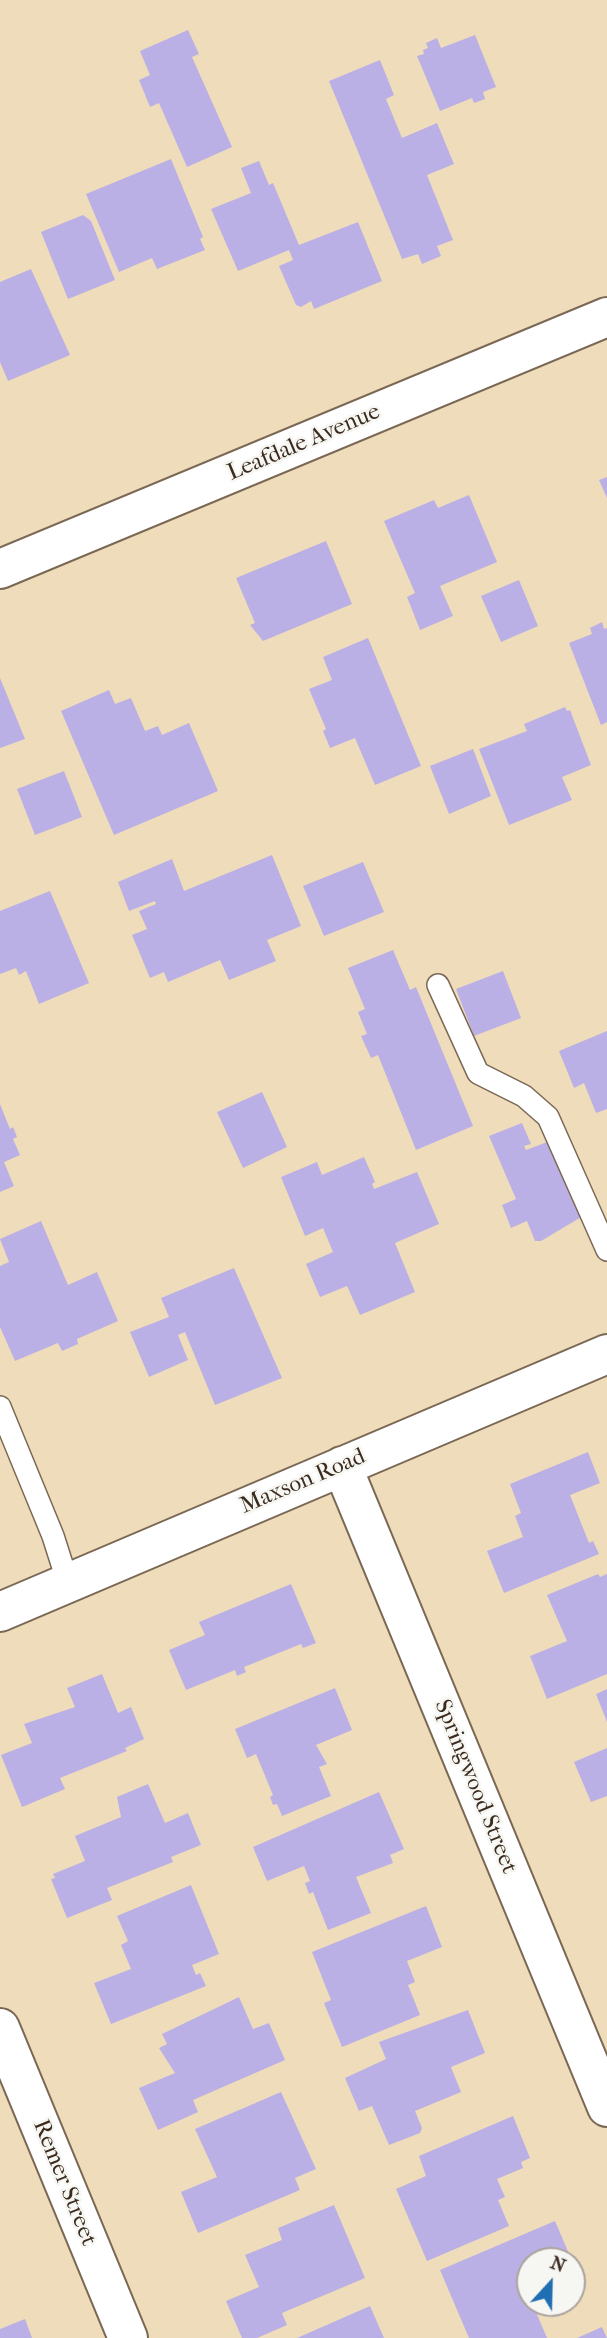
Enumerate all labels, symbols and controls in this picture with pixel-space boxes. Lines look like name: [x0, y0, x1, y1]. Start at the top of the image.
street label: Leafdale Avenue: [224, 398, 384, 488]
street label: Maxson Road: [236, 1443, 370, 1521]
street label: Springwood Street: [428, 1696, 522, 1878]
street label: Remer Street: [26, 2116, 102, 2250]
north arrow: [516, 2247, 586, 2317]
text: N: [547, 2251, 569, 2277]

